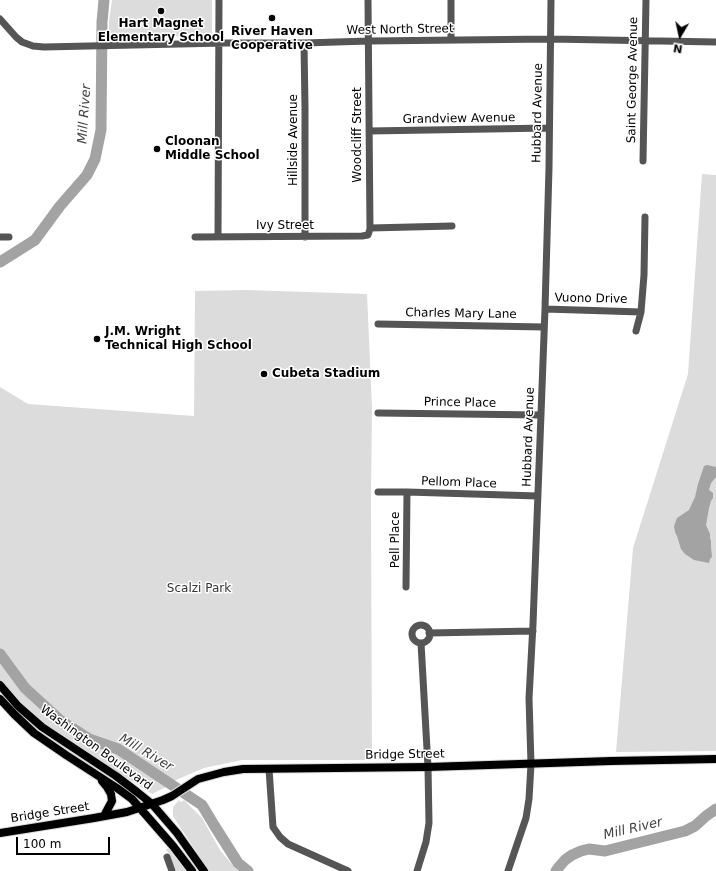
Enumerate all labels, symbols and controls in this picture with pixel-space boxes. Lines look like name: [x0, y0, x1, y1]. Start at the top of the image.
marker: Hart Magnet Elementary School: [156, 6, 166, 16]
marker: River Haven Cooperative: [267, 13, 277, 23]
north arrow: [660, 16, 700, 56]
place label: Hart Magnet Elementary School: [98, 17, 224, 45]
street label: Saint George Avenue: [625, 17, 641, 143]
street label: West North Street: [346, 22, 454, 38]
place label: River Haven Cooperative: [231, 25, 313, 53]
text: N: [672, 41, 684, 55]
street label: Hubbard Avenue: [530, 63, 546, 163]
water label: Mill River: [75, 84, 95, 144]
street label: Woodcliff Street: [351, 87, 365, 183]
street label: Hillside Avenue: [287, 94, 301, 186]
street label: Grandview Avenue: [402, 111, 516, 127]
place label: Cloonan Middle School: [165, 135, 260, 163]
marker: Cloonan Middle School: [152, 144, 162, 154]
street label: Ivy Street: [256, 219, 314, 233]
street label: Vuono Drive: [554, 291, 628, 307]
street label: Charles Mary Lane: [405, 306, 517, 322]
place label: J.M. Wright Technical High School: [105, 325, 252, 353]
marker: J.M. Wright Technical High School: [92, 334, 102, 344]
place label: Cubeta Stadium: [272, 367, 380, 381]
marker: Cubeta Stadium: [259, 369, 269, 379]
street label: Hubbard Avenue: [520, 387, 538, 487]
street label: Prince Place: [424, 395, 496, 411]
street label: Pellom Place: [421, 474, 497, 492]
street label: Pell Place: [389, 512, 403, 568]
park label: Scalzi Park: [167, 582, 231, 596]
street label: Washington Boulevard: [37, 702, 155, 794]
water label: Mill River: [116, 731, 176, 775]
street label: Bridge Street: [365, 747, 445, 763]
street label: Bridge Street: [10, 800, 90, 826]
water label: Mill River: [602, 815, 664, 843]
scale bar: [18, 829, 112, 855]
text: 100 m: [23, 837, 61, 851]

